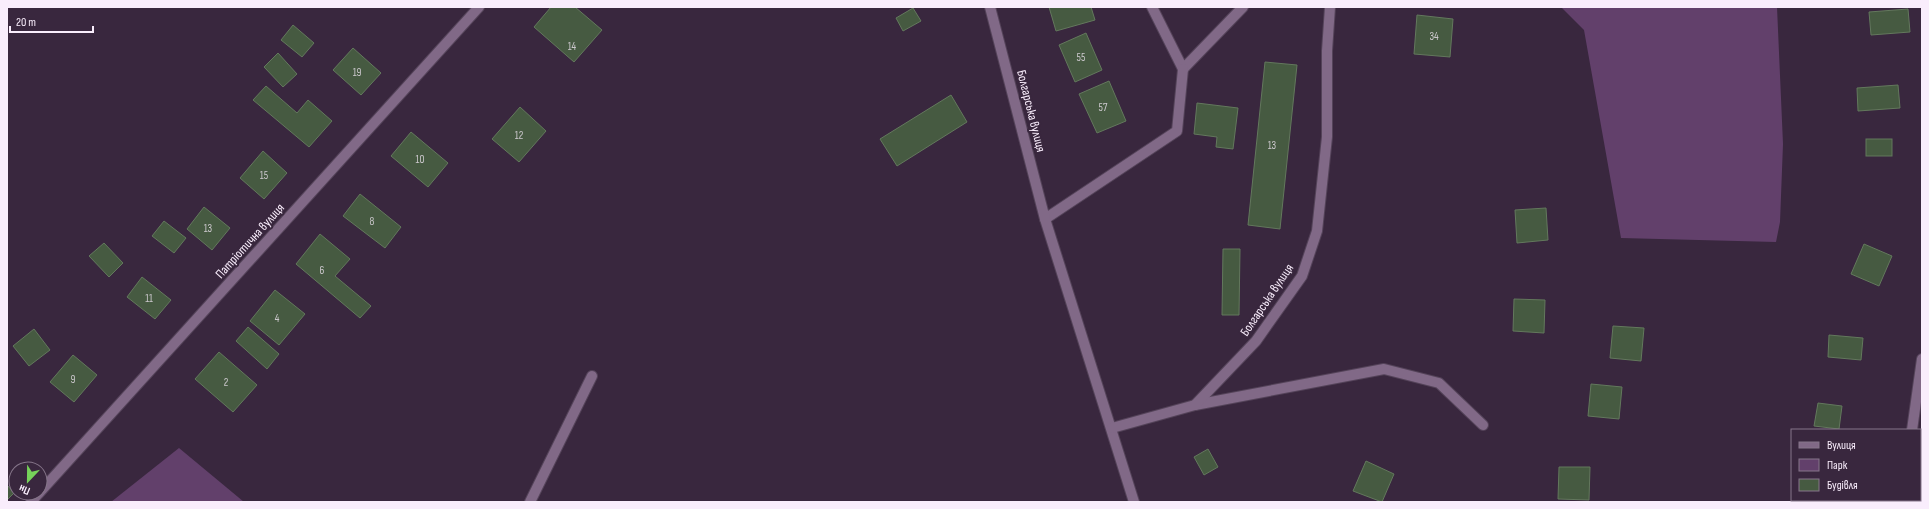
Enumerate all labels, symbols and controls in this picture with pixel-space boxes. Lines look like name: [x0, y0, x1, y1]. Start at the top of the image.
scale bar: [10, 8, 93, 34]
text: 20 m: [16, 15, 36, 30]
house number: 34: [1429, 30, 1439, 43]
house number: 14: [568, 40, 577, 53]
house number: 55: [1077, 51, 1085, 64]
house number: 19: [353, 66, 361, 79]
street label: Болгарська вулиця: [1013, 68, 1049, 154]
house number: 57: [1099, 101, 1108, 114]
house number: 12: [515, 129, 524, 142]
house number: 13: [1268, 139, 1277, 152]
house number: 10: [416, 153, 424, 166]
house number: 15: [260, 169, 268, 182]
street label: Патріотична вулиця: [212, 200, 288, 282]
house number: 8: [370, 215, 375, 228]
house number: 13: [204, 222, 213, 235]
street label: Болгарська вулиця: [1237, 261, 1297, 339]
house number: 6: [320, 264, 325, 277]
house number: 11: [145, 292, 153, 305]
house number: 4: [275, 312, 280, 325]
house number: 9: [71, 373, 76, 386]
house number: 2: [224, 376, 229, 389]
legend: [1791, 429, 1921, 501]
text: Вулиця: [1827, 438, 1856, 453]
text: Парк: [1827, 458, 1848, 473]
north arrow: [8, 461, 48, 501]
text: Будівля: [1827, 478, 1858, 493]
text: Пн: [17, 482, 32, 498]

